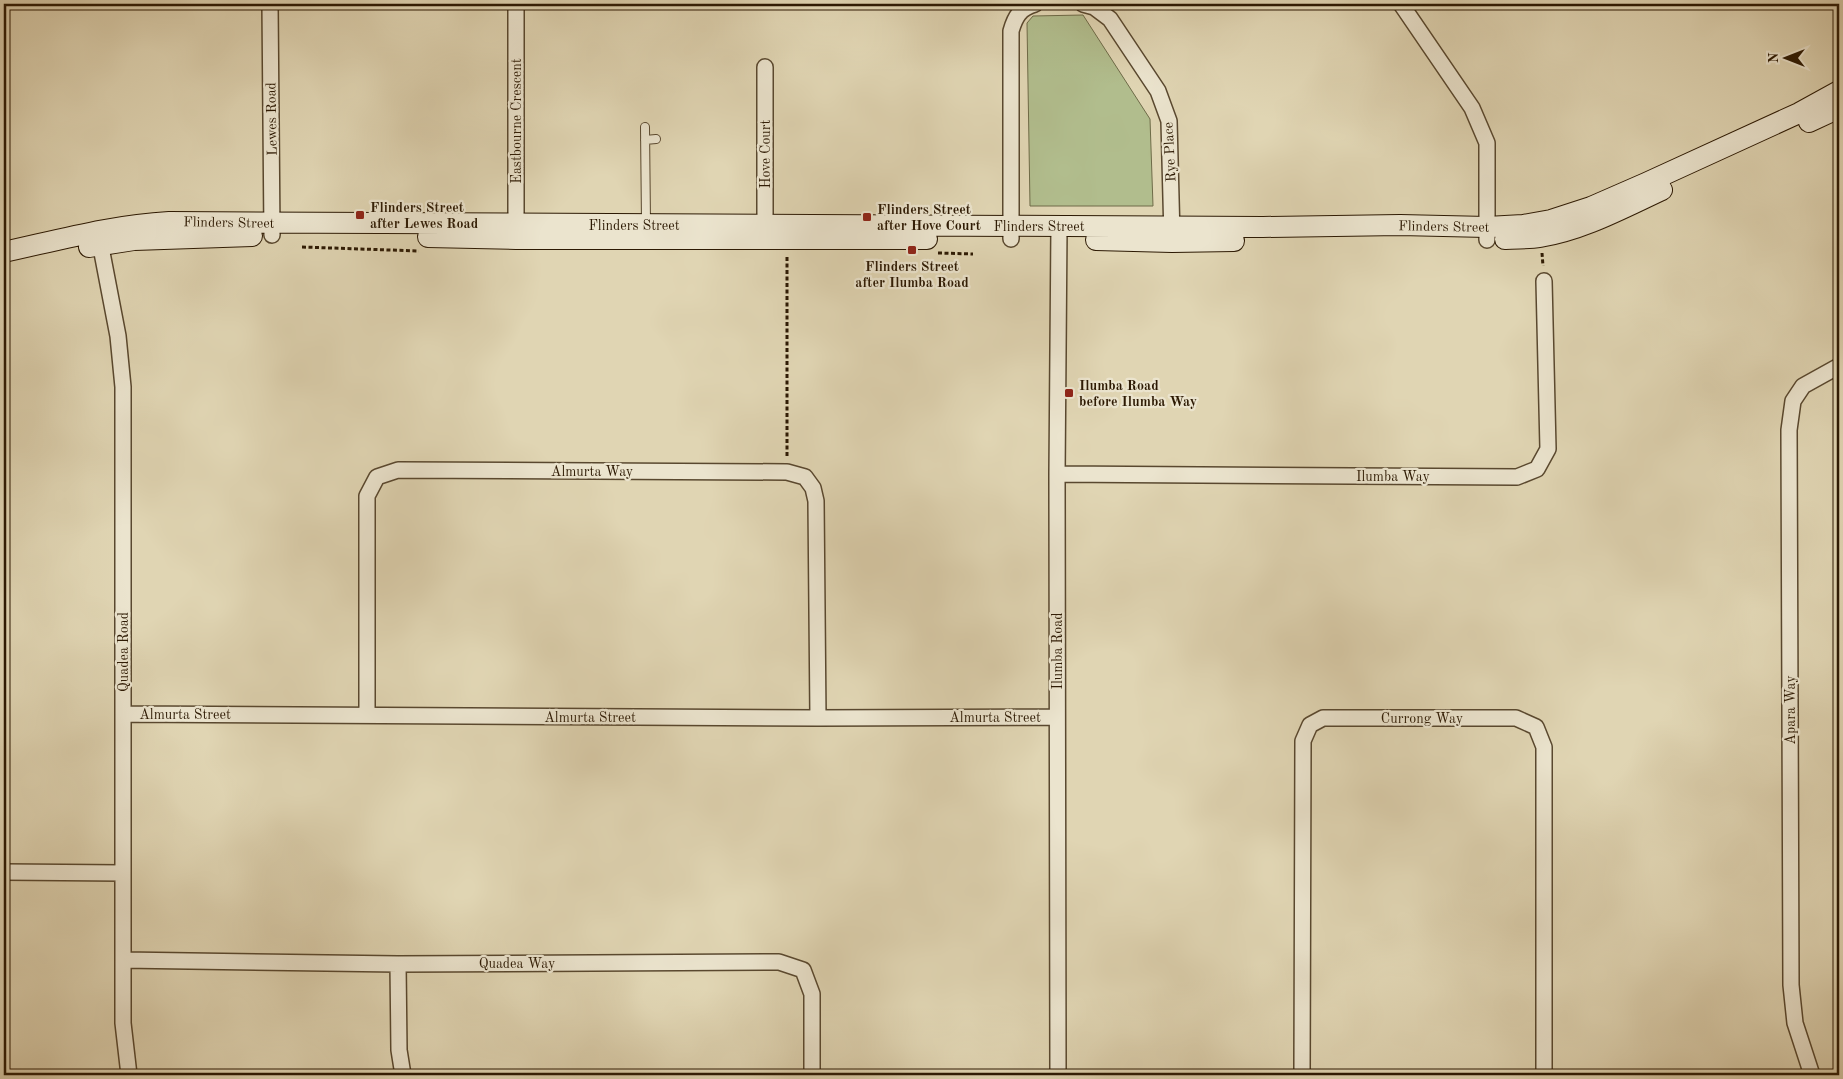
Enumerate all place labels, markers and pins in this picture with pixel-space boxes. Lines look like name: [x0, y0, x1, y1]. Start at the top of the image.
place label: Flinders Street after Lewes Road: [370, 201, 479, 231]
place label: Flinders Street after Hove Court: [877, 203, 981, 233]
marker: Flinders Street after Lewes Road: [354, 209, 366, 221]
marker: Flinders Street after Hove Court: [861, 211, 873, 223]
marker: Flinders Street after Ilumba Road: [906, 244, 918, 256]
place label: Flinders Street after Ilumba Road: [855, 260, 969, 290]
place label: Ilumba Road before Ilumba Way: [1079, 379, 1197, 409]
marker: Ilumba Road before Ilumba Way: [1063, 387, 1075, 399]

